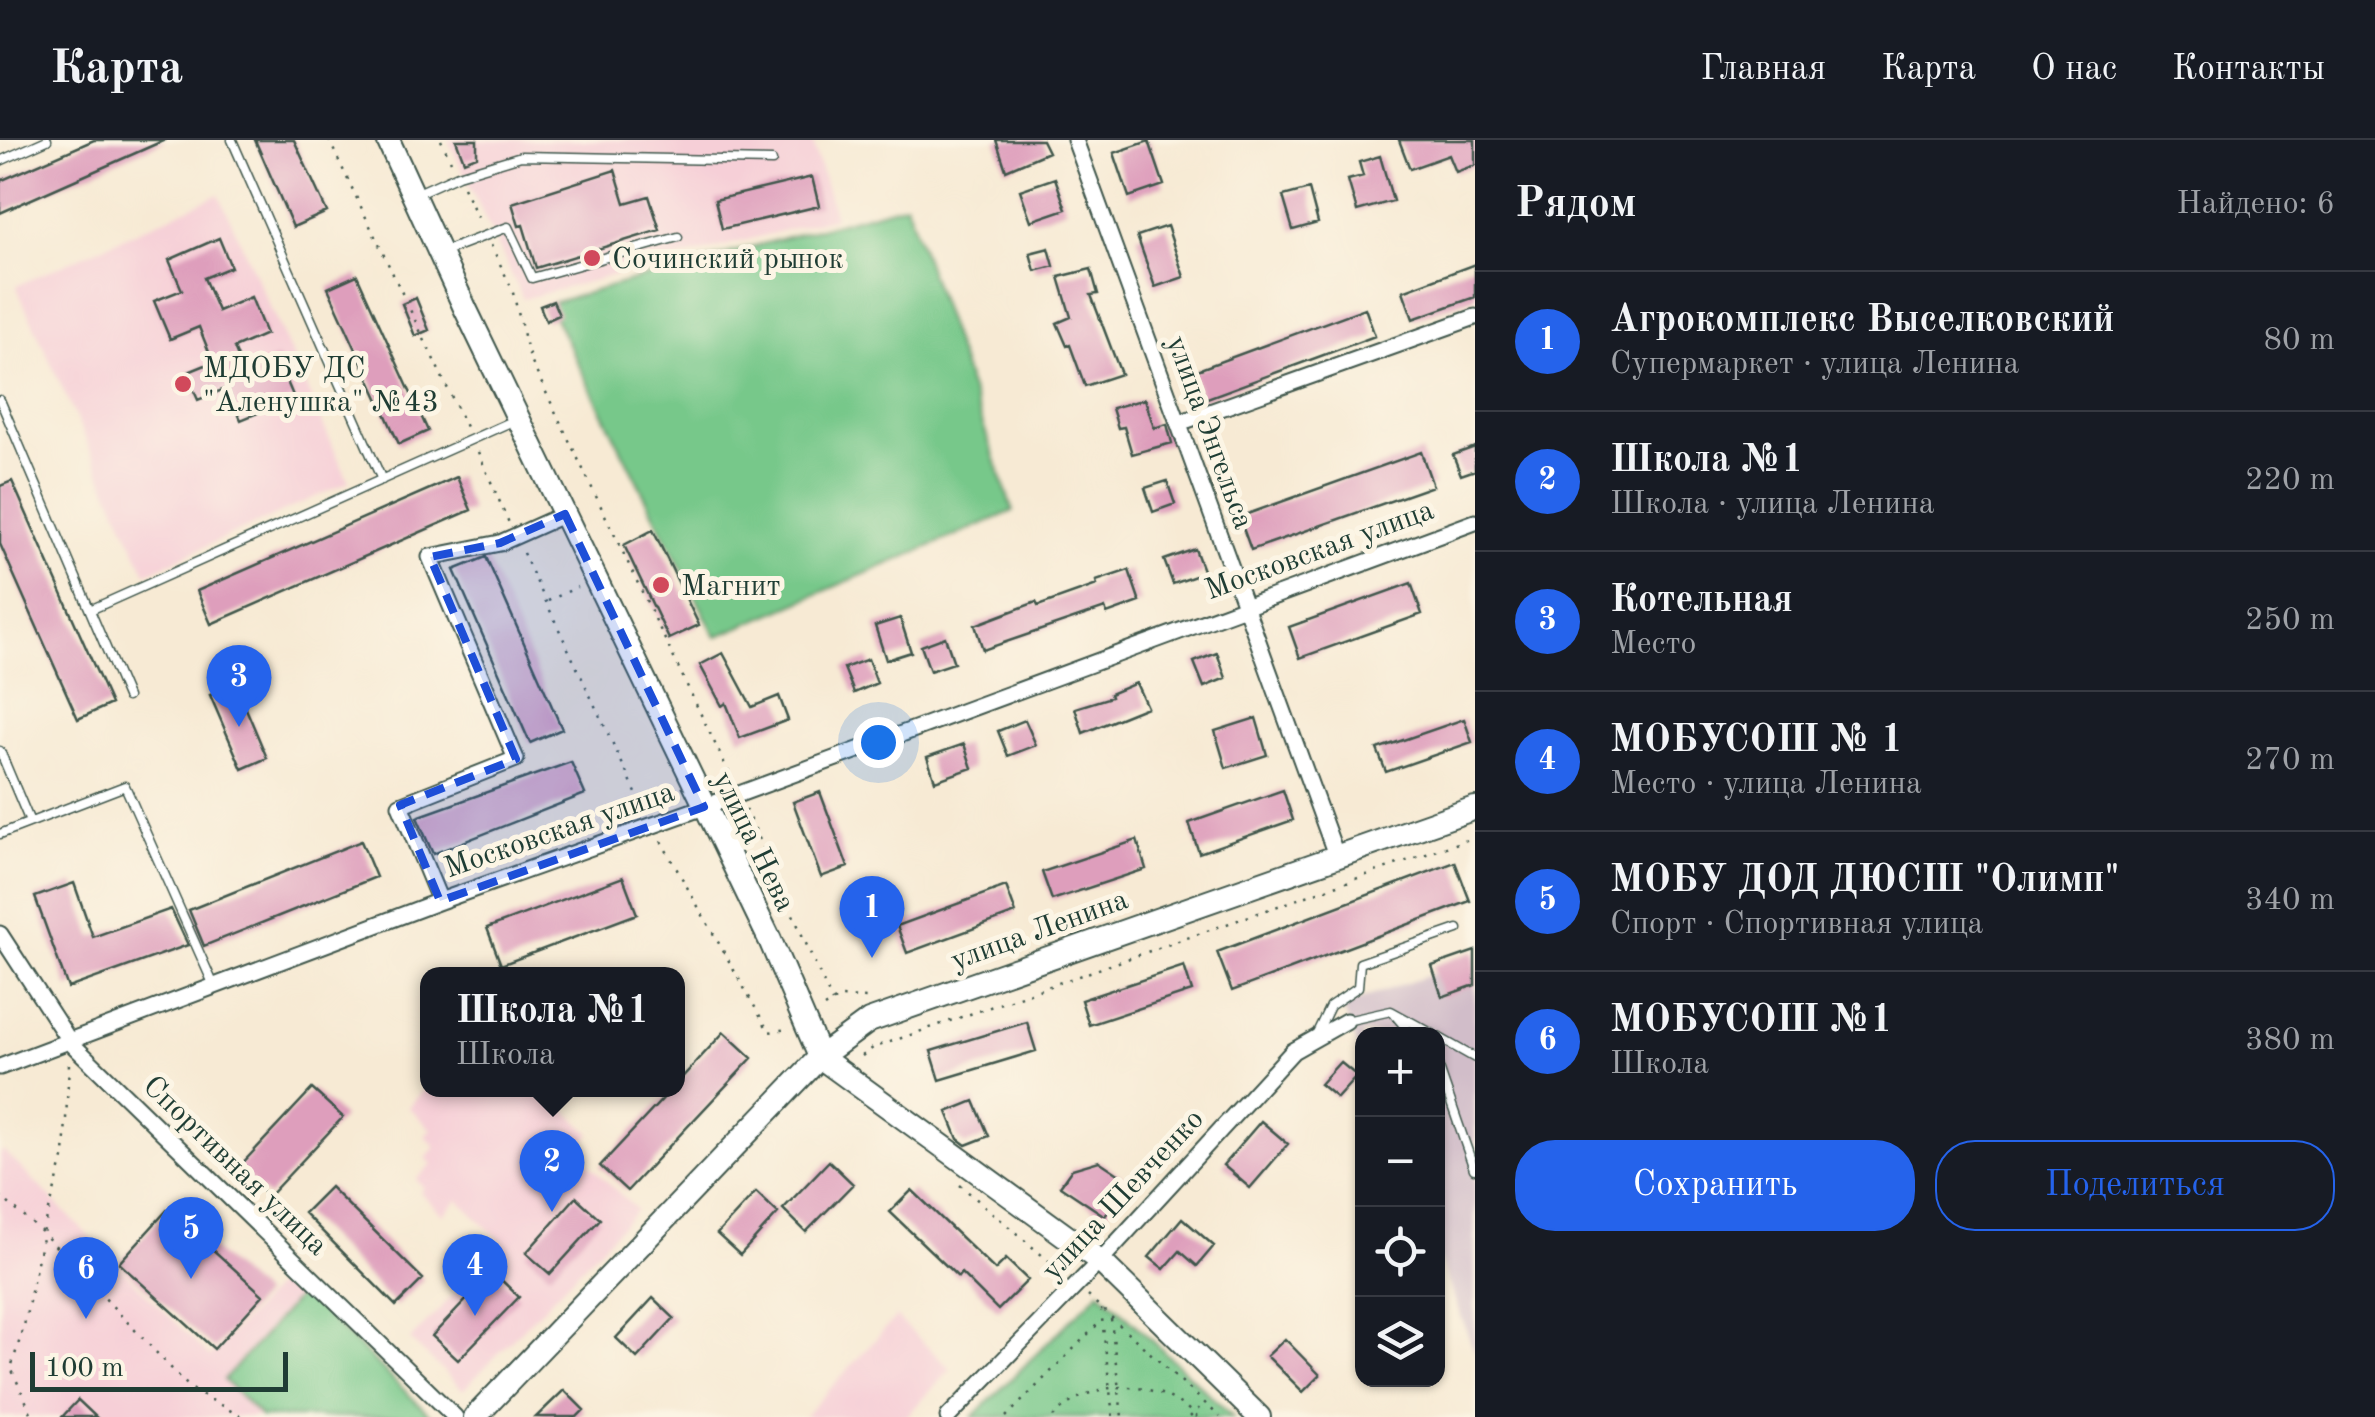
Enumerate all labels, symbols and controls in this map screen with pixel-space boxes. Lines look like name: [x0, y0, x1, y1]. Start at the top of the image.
text: Карта: [50, 45, 183, 93]
text: Главная: [1700, 52, 1826, 87]
text: Карта: [1881, 52, 1976, 87]
text: О нас: [2031, 52, 2117, 87]
text: Контакты: [2172, 52, 2325, 87]
text: Рядом: [1515, 184, 1637, 226]
text: Найдено: 6: [2176, 189, 2335, 221]
place label: Сочинский рынок: [612, 245, 844, 275]
marker: Сочинский рынок: [581, 247, 603, 269]
text: Агрокомплекс Выселковский: [1610, 302, 2114, 340]
text: 1: [1538, 325, 1557, 357]
text: 80 m: [2264, 325, 2335, 357]
street label: улица Энгельса: [1160, 332, 1258, 533]
text: Супермаркет · улица Ленина: [1610, 349, 2019, 381]
place label: МДОБУ ДС "Аленушка" №43: [203, 354, 439, 418]
marker: МДОБУ ДС "Аленушка" №43: [172, 373, 194, 395]
text: Школа №1: [1610, 442, 1804, 480]
text: 2: [1538, 465, 1557, 497]
text: 220 m: [2245, 465, 2335, 497]
text: Школа · улица Ленина: [1610, 489, 1935, 521]
street label: Московская улица: [1201, 495, 1438, 606]
place label: Магнит: [681, 572, 781, 602]
marker: Магнит: [650, 574, 672, 596]
text: Котельная: [1610, 582, 1793, 620]
text: 3: [1538, 605, 1557, 637]
text: 250 m: [2245, 605, 2335, 637]
text: Место: [1610, 629, 1696, 661]
pin: 3: [206, 644, 272, 727]
your location: [853, 717, 904, 768]
text: МОБУСОШ № 1: [1610, 722, 1903, 760]
text: 4: [1538, 745, 1557, 777]
text: 270 m: [2245, 745, 2335, 777]
street label: улица Нева: [706, 767, 800, 917]
text: Место · улица Ленина: [1610, 769, 1922, 801]
street label: Московская улица: [441, 777, 679, 884]
text: МОБУ ДОД ДЮСШ "Олимп": [1610, 862, 2119, 900]
pin: 1: [840, 876, 904, 958]
street label: улица Ленина: [947, 885, 1132, 977]
text: 5: [1538, 885, 1557, 917]
text: 340 m: [2245, 885, 2335, 917]
text: Спорт · Спортивная улица: [1610, 909, 1983, 941]
popup: [420, 967, 685, 1097]
text: Школа №1: [456, 993, 649, 1031]
text: МОБУСОШ №1: [1610, 1002, 1893, 1040]
text: 6: [1538, 1025, 1557, 1057]
text: 380 m: [2245, 1025, 2335, 1057]
map controls: [1355, 1027, 1445, 1387]
button: +: [1355, 1027, 1445, 1117]
text: Школа: [456, 1040, 555, 1072]
text: Школа: [1610, 1049, 1709, 1081]
street label: Спортивная улица: [137, 1071, 333, 1262]
street label: улица Шевченко: [1037, 1104, 1210, 1287]
button: −: [1355, 1117, 1445, 1207]
pin: 2: [520, 1130, 584, 1212]
button: Сохранить: [1515, 1140, 1915, 1231]
button: Поделиться: [1935, 1140, 2335, 1231]
pin: 5: [158, 1196, 224, 1279]
button: locate: [1355, 1207, 1445, 1297]
pin: 4: [442, 1234, 508, 1316]
pin: 6: [54, 1236, 118, 1319]
button: layers: [1355, 1297, 1445, 1387]
scale bar: [30, 1347, 288, 1392]
text: 100 m: [45, 1355, 124, 1383]

